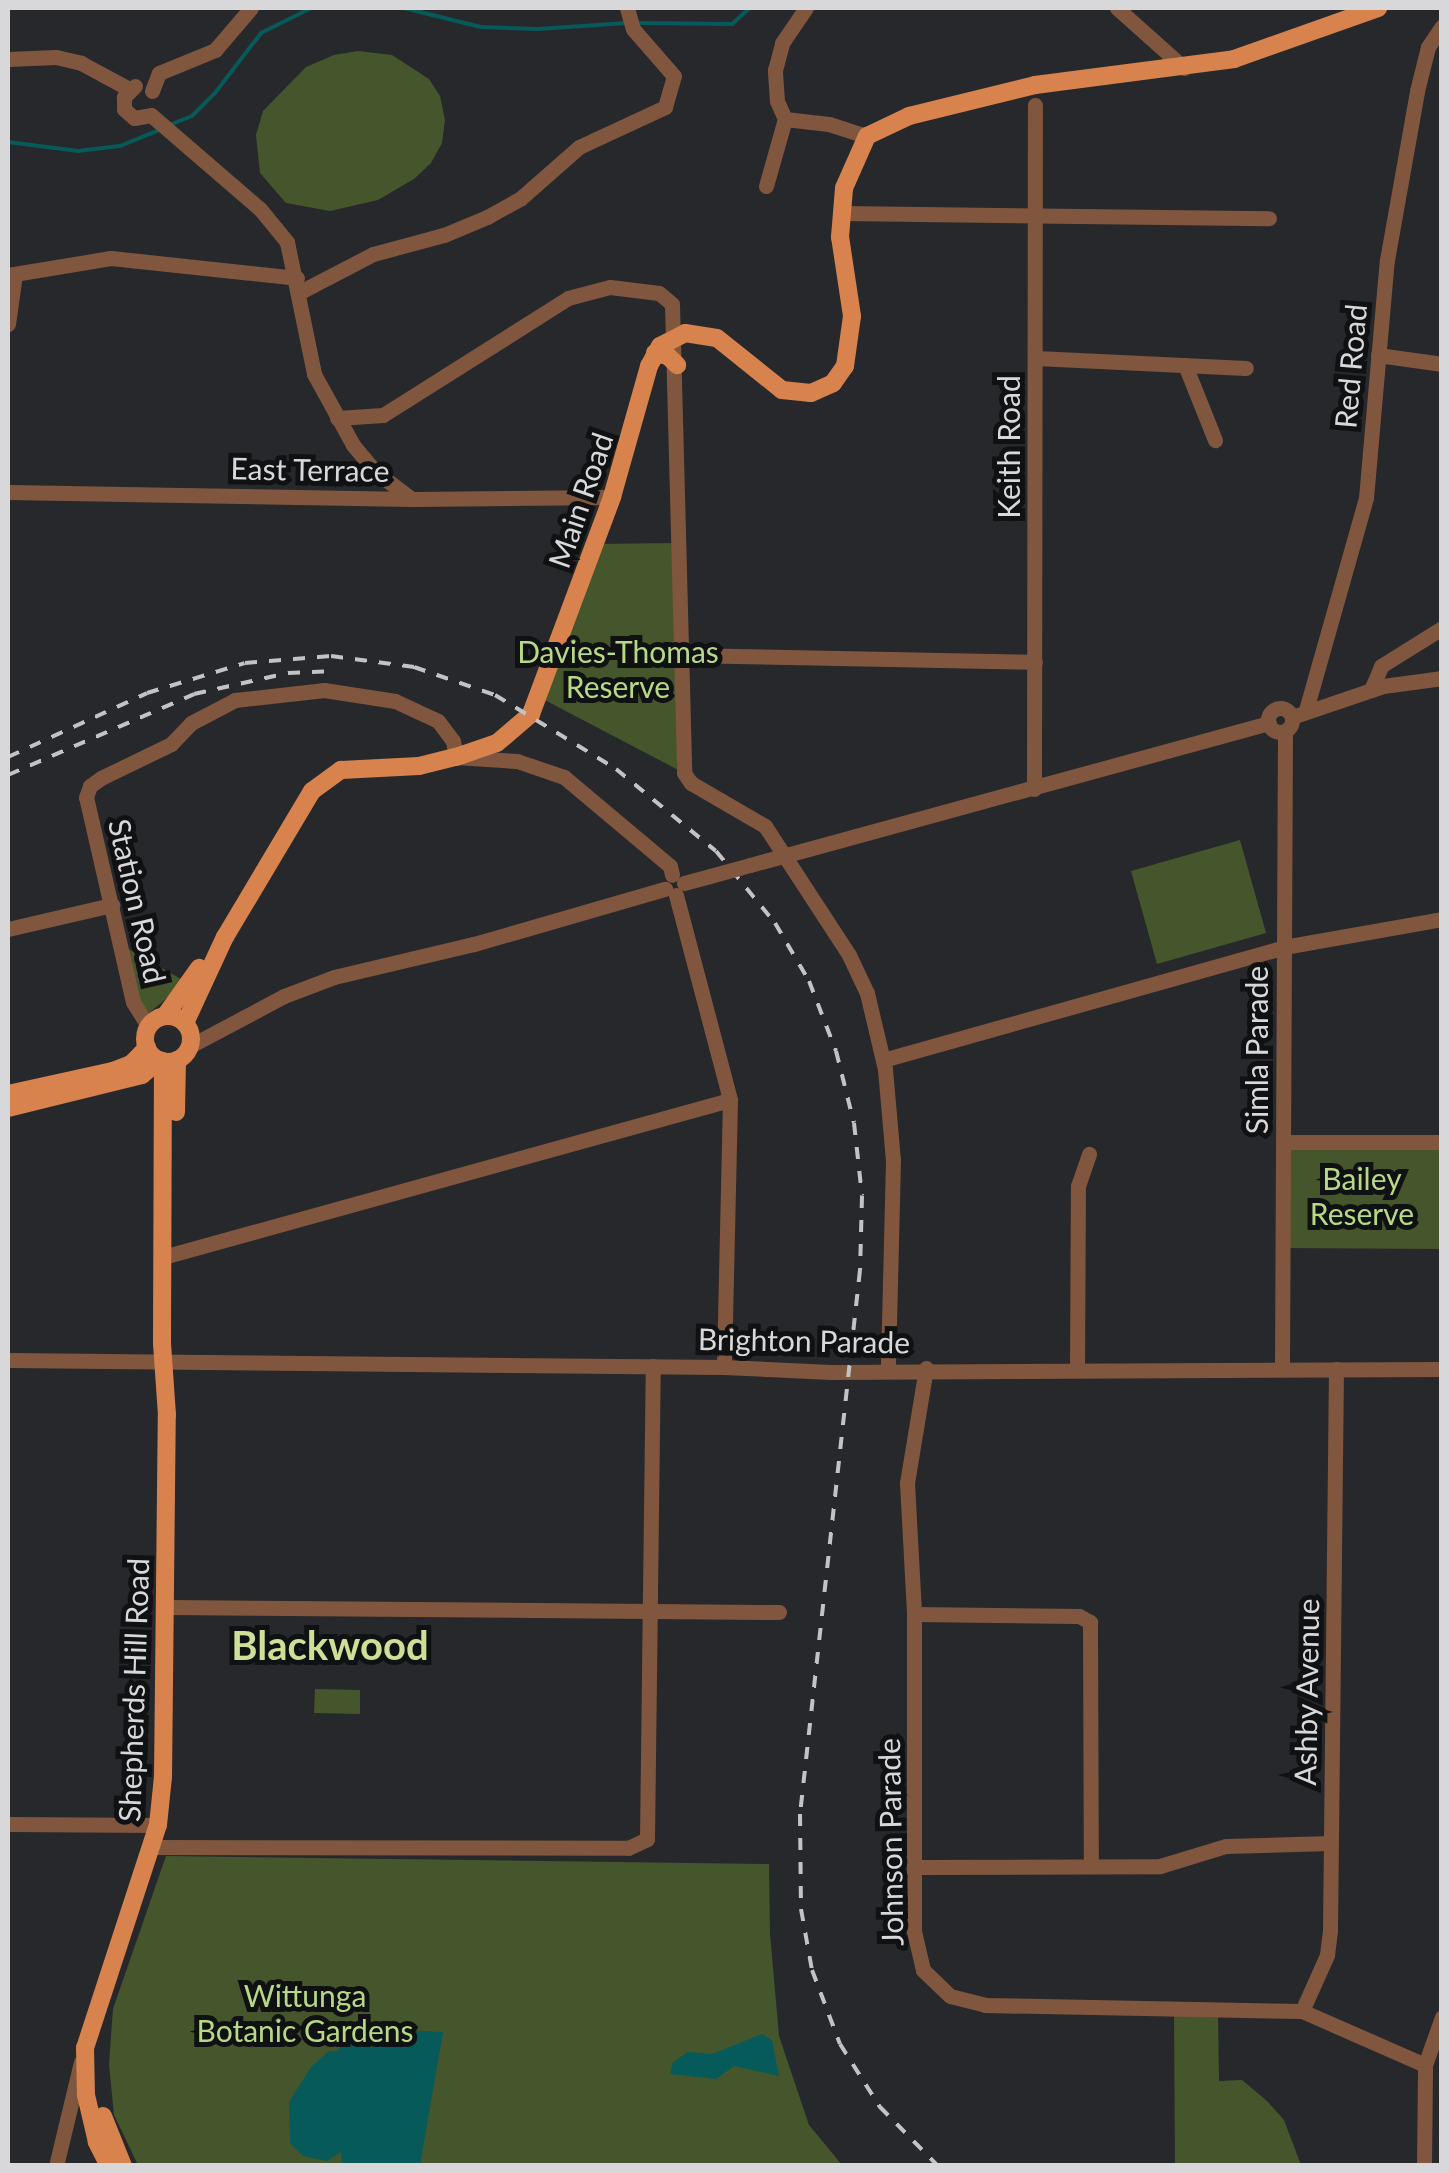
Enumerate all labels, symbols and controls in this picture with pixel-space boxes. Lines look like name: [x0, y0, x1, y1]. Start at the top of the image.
street label: Red Road: [1327, 302, 1373, 430]
street label: Keith Road: [990, 375, 1026, 519]
street label: Main Road: [540, 428, 620, 572]
street label: East Terrace: [230, 450, 390, 488]
park label: Davies-Thomas Reserve: [517, 633, 719, 704]
street label: Station Road: [102, 815, 174, 987]
street label: Simla Parade: [1238, 966, 1274, 1134]
park label: Bailey Reserve: [1310, 1160, 1414, 1230]
street label: Brighton Parade: [698, 1320, 910, 1360]
street label: Shepherds Hill Road: [110, 1557, 156, 1823]
street label: Ashby Avenue: [1286, 1597, 1326, 1787]
district label: Blackwood: [231, 1621, 429, 1669]
street label: Johnson Parade: [870, 1738, 910, 1946]
park label: Wittunga Botanic Gardens: [197, 1977, 413, 2048]

